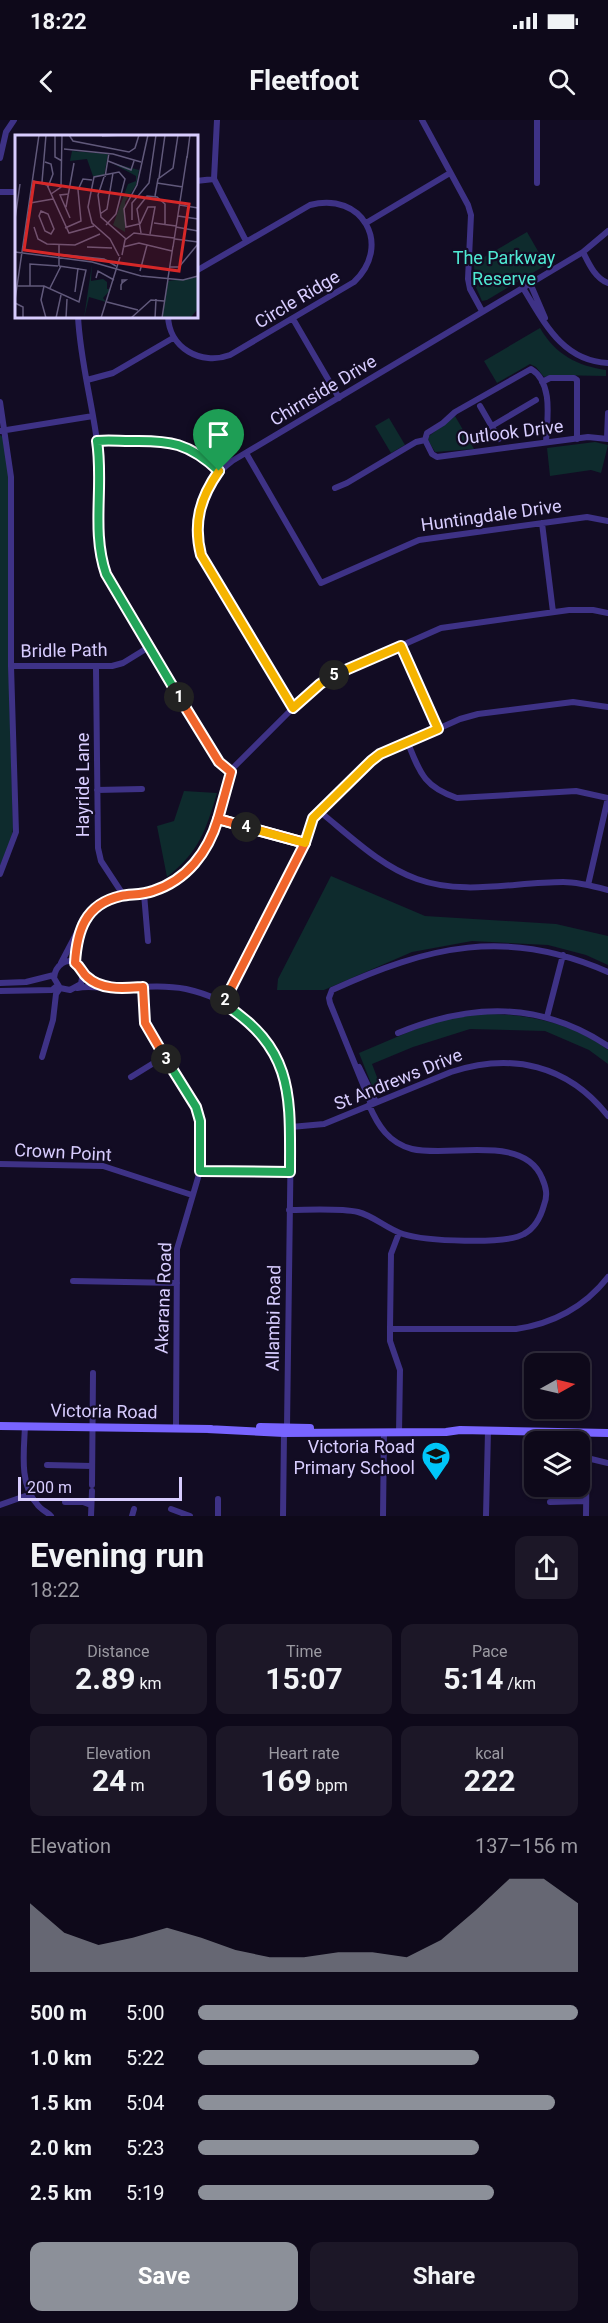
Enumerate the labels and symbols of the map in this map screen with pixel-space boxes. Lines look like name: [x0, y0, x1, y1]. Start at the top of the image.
inset map: [15, 135, 198, 318]
park label: The Parkway Reserve: [453, 247, 556, 289]
street label: Circle Ridge: [251, 266, 343, 332]
street label: Chirnside Drive: [266, 350, 380, 430]
pin: [193, 409, 244, 471]
street label: Outlook Drive: [456, 415, 564, 449]
street label: Huntingdale Drive: [419, 495, 563, 535]
street label: Bridle Path: [20, 639, 108, 661]
pin: 5: [319, 660, 349, 690]
pin: 1: [164, 682, 194, 712]
street label: Hayride Lane: [72, 733, 93, 837]
pin: 4: [231, 812, 261, 842]
pin: 2: [210, 985, 240, 1015]
pin: 3: [151, 1044, 181, 1074]
street label: St Andrews Drive: [331, 1044, 465, 1114]
street label: Crown Point: [14, 1139, 112, 1165]
street label: Akarana Road: [151, 1242, 175, 1354]
street label: Allambi Road: [262, 1265, 284, 1371]
north arrow: [524, 1353, 590, 1419]
street label: Victoria Road: [50, 1400, 158, 1422]
place label: Victoria Road Primary School: [293, 1436, 415, 1478]
school or university icon: Victoria Road Primary School: [420, 1440, 452, 1482]
scale bar: [18, 1474, 182, 1502]

